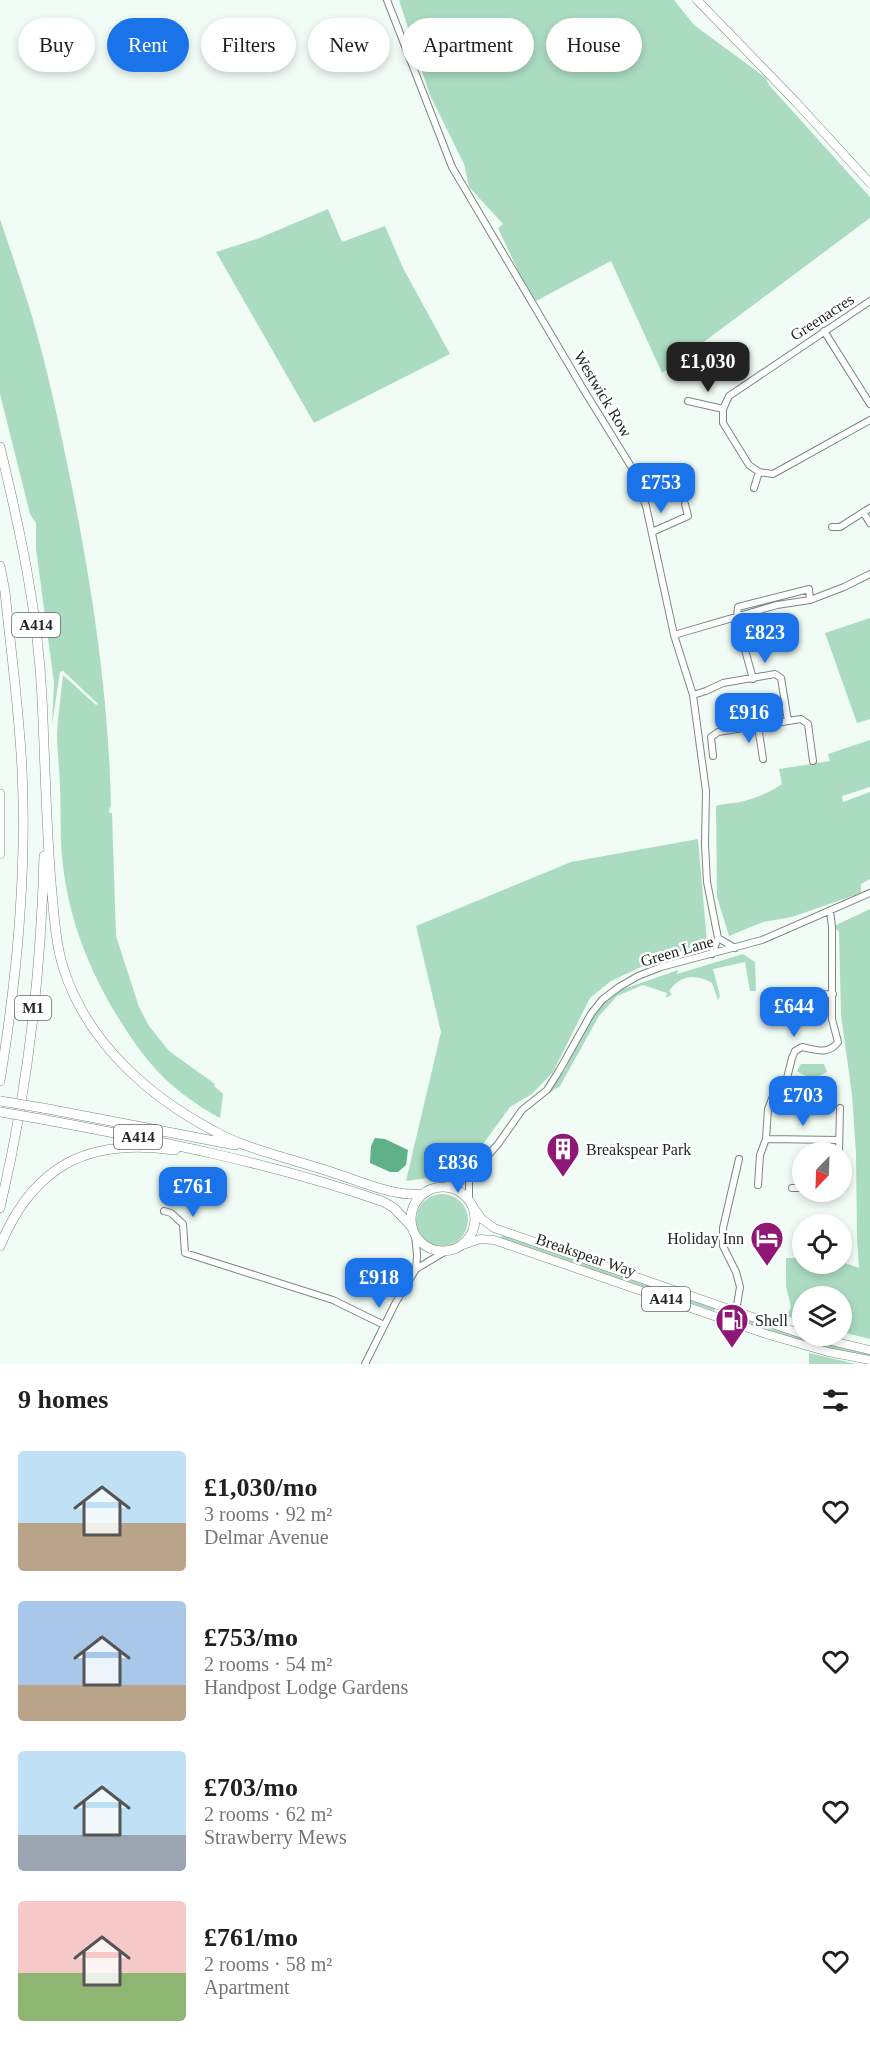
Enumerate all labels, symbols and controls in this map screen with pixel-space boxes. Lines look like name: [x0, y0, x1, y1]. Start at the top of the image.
chip: Buy: [18, 18, 95, 72]
chip: Rent: [107, 18, 189, 72]
chip: Filters: [201, 18, 296, 72]
chip: New: [308, 18, 390, 72]
chip: Apartment: [402, 18, 534, 72]
chip: House: [546, 18, 642, 72]
street label: Greenacres: [787, 290, 857, 344]
pin: £1,030: [659, 342, 757, 393]
street label: Westwick Row: [571, 348, 635, 440]
text: £1,030: [681, 350, 736, 372]
pin: £753: [625, 463, 697, 514]
text: £753: [641, 471, 681, 493]
road number: A414: [12, 613, 60, 637]
pin: £823: [729, 613, 801, 664]
text: £823: [745, 621, 785, 643]
pin: £916: [713, 693, 785, 744]
text: £916: [729, 701, 769, 723]
street label: Green Lane: [639, 932, 715, 970]
pin: £644: [758, 987, 830, 1038]
text: £644: [774, 995, 814, 1017]
road number: M1: [15, 996, 51, 1020]
pin: £703: [767, 1076, 839, 1127]
text: £703: [783, 1084, 823, 1106]
road number: A414: [114, 1125, 162, 1149]
building icon: Breakspear Park: [545, 1131, 581, 1178]
place label: Breakspear Park: [586, 1141, 691, 1159]
north arrow: [792, 1142, 852, 1202]
map controls: [792, 1142, 852, 1346]
pin: £836: [422, 1143, 494, 1194]
text: £836: [438, 1151, 478, 1173]
pin: £761: [157, 1167, 229, 1218]
text: £761: [173, 1175, 213, 1197]
button: locate: [792, 1214, 852, 1274]
hotel icon: Holiday Inn: [749, 1220, 785, 1267]
street label: Breakspear Way: [533, 1230, 638, 1281]
place label: Holiday Inn: [667, 1230, 744, 1248]
pin: £918: [343, 1258, 415, 1309]
text: £918: [359, 1266, 399, 1288]
button: layers: [792, 1286, 852, 1346]
road number: A414: [642, 1287, 690, 1311]
fuel station icon: Shell: [714, 1302, 750, 1349]
place label: Shell: [755, 1312, 788, 1329]
icon: filters: [819, 1384, 852, 1417]
text: 9 homes: [18, 1385, 108, 1414]
text: £1,030/mo: [204, 1473, 317, 1502]
icon: home: [66, 1475, 138, 1547]
icon: heart: [819, 1495, 852, 1528]
text: 3 rooms · 92 m²: [204, 1503, 332, 1525]
text: Delmar Avenue: [204, 1526, 329, 1548]
text: £753/mo: [204, 1623, 298, 1652]
icon: home: [66, 1625, 138, 1697]
icon: heart: [819, 1645, 852, 1678]
text: 2 rooms · 54 m²: [204, 1653, 332, 1675]
text: Handpost Lodge Gardens: [204, 1676, 408, 1698]
text: £703/mo: [204, 1773, 298, 1802]
icon: home: [66, 1775, 138, 1847]
icon: heart: [819, 1795, 852, 1828]
text: 2 rooms · 62 m²: [204, 1803, 332, 1825]
text: Strawberry Mews: [204, 1826, 347, 1848]
text: £761/mo: [204, 1923, 298, 1952]
icon: home: [66, 1925, 138, 1997]
icon: heart: [819, 1945, 852, 1978]
text: 2 rooms · 58 m²: [204, 1953, 332, 1975]
text: Apartment: [204, 1976, 290, 1998]

